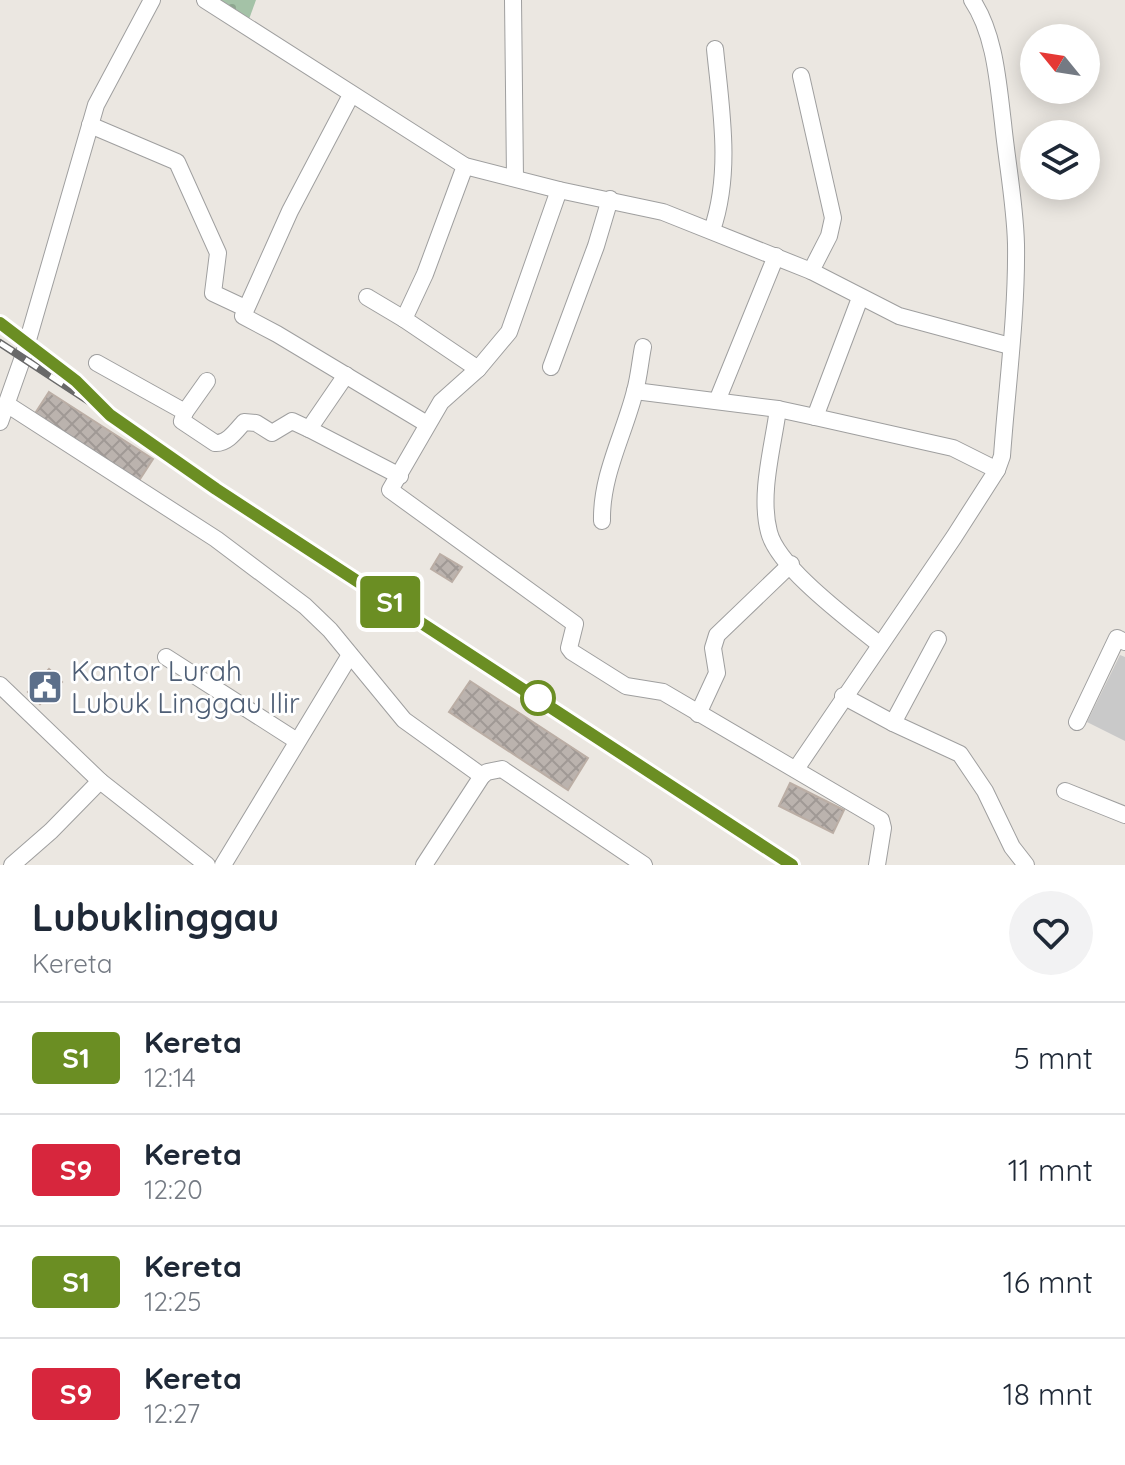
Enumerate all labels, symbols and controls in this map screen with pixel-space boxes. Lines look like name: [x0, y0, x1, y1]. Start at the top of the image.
north arrow: [1020, 24, 1100, 104]
map controls: [1020, 24, 1100, 200]
button: layers: [1020, 120, 1100, 200]
line badge: S1: [354, 576, 426, 628]
text: S1: [376, 584, 404, 619]
place label: Kantor Lurah Lubuk Linggau Ilir: [71, 653, 300, 720]
public building icon: Kantor Lurah Lubuk Linggau Ilir: [26, 668, 64, 706]
unlabelled marker: [521, 681, 555, 715]
button: heart: [1009, 891, 1093, 975]
text: Lubuklinggau: [32, 893, 279, 941]
text: Kereta: [32, 947, 112, 980]
text: Kereta: [144, 1023, 242, 1061]
text: 5 mnt: [1014, 1039, 1093, 1077]
text: S1: [62, 1040, 90, 1075]
text: 12:14: [144, 1061, 196, 1094]
text: Kereta: [144, 1135, 242, 1173]
text: 11 mnt: [1008, 1151, 1093, 1189]
text: S9: [60, 1152, 92, 1187]
text: 12:20: [144, 1173, 203, 1206]
text: Kereta: [144, 1247, 242, 1285]
text: 16 mnt: [1003, 1263, 1093, 1301]
text: S1: [62, 1264, 90, 1299]
text: 12:25: [144, 1285, 201, 1318]
text: Kereta: [144, 1359, 242, 1397]
text: 18 mnt: [1003, 1375, 1093, 1413]
text: S9: [60, 1376, 92, 1411]
text: 12:27: [144, 1397, 200, 1430]

